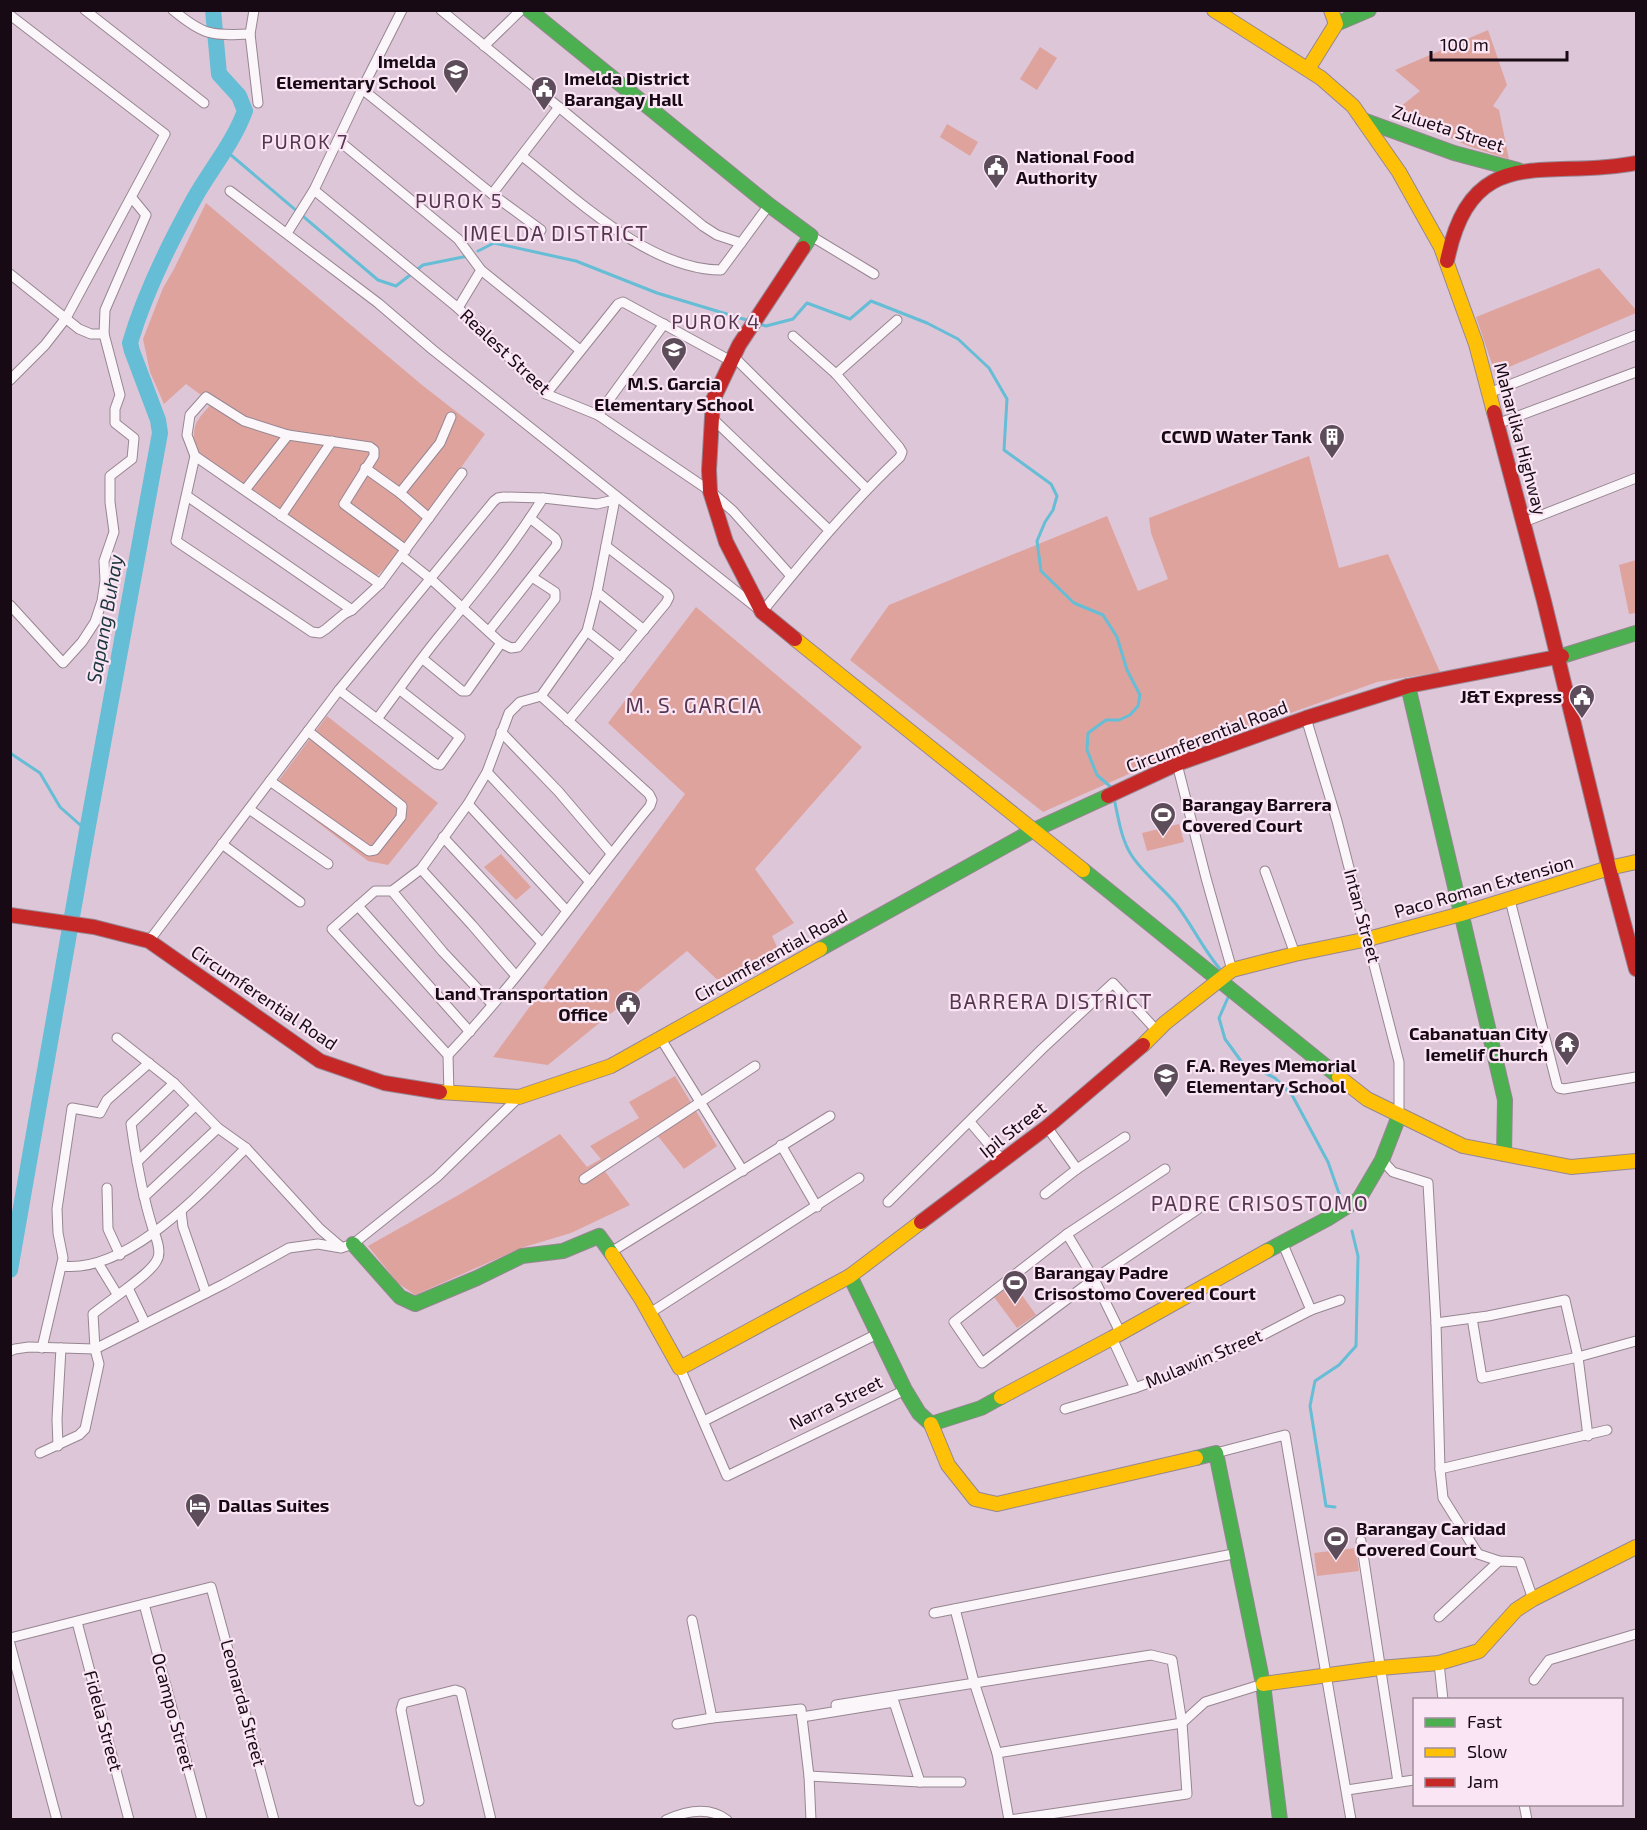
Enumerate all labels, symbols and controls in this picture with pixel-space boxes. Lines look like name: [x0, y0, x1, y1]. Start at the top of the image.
scale bar: [1431, 24, 1568, 62]
text: 100 m: [1440, 33, 1489, 55]
place label: Imelda Elementary School: [276, 50, 436, 93]
school or university icon: Imelda Elementary School: [441, 57, 471, 95]
place label: Imelda District Barangay Hall: [564, 67, 690, 110]
public building icon: Imelda District Barangay Hall: [529, 74, 559, 112]
street label: Zulueta Street: [1390, 100, 1507, 157]
district label: PUROK 7: [261, 129, 349, 153]
place label: National Food Authority: [1016, 145, 1134, 188]
public building icon: National Food Authority: [981, 152, 1011, 190]
district label: PUROK 5: [415, 188, 503, 212]
district label: IMELDA DISTRICT: [463, 220, 649, 245]
street label: Realest Street: [456, 304, 556, 399]
district label: PUROK 4: [671, 309, 761, 333]
school or university icon: M.S. Garcia Elementary School: [659, 335, 689, 373]
street label: Maharlika Highway: [1490, 360, 1552, 518]
place label: M.S. Garcia Elementary School: [594, 372, 754, 415]
building icon: CCWD Water Tank: [1317, 422, 1347, 460]
place label: CCWD Water Tank: [1161, 425, 1312, 447]
water label: Sapang Buhay: [81, 552, 128, 685]
public building icon: J&T Express: [1567, 682, 1597, 720]
place label: J&T Express: [1460, 685, 1562, 707]
district label: M. S. GARCIA: [626, 692, 762, 717]
street label: Circumferential Road: [1123, 695, 1291, 777]
place label: Barangay Barrera Covered Court: [1182, 793, 1332, 836]
sports icon: Barangay Barrera Covered Court: [1148, 800, 1178, 838]
street label: Paco Roman Extension: [1392, 850, 1576, 922]
street label: Intan Street: [1340, 866, 1386, 965]
street label: Circumferential Road: [690, 904, 851, 1006]
street label: Circumferential Road: [187, 940, 342, 1054]
place label: Land Transportation Office: [435, 982, 608, 1025]
district label: BARRERA DISTRICT: [949, 988, 1153, 1013]
public building icon: Land Transportation Office: [613, 989, 643, 1027]
place label: Cabanatuan City Iemelif Church: [1409, 1022, 1549, 1065]
temple icon: Cabanatuan City Iemelif Church: [1552, 1029, 1582, 1067]
place label: F.A. Reyes Memorial Elementary School: [1186, 1054, 1356, 1097]
school or university icon: F.A. Reyes Memorial Elementary School: [1151, 1061, 1181, 1099]
street label: Ipil Street: [975, 1096, 1050, 1162]
district label: PADRE CRISOSTOMO: [1151, 1190, 1369, 1215]
place label: Barangay Padre Crisostomo Covered Court: [1034, 1261, 1256, 1304]
sports icon: Barangay Padre Crisostomo Covered Court: [1000, 1268, 1030, 1306]
street label: Mulawin Street: [1142, 1323, 1266, 1393]
street label: Narra Street: [785, 1370, 886, 1434]
hotel icon: Dallas Suites: [183, 1491, 213, 1529]
place label: Dallas Suites: [218, 1494, 329, 1516]
place label: Barangay Caridad Covered Court: [1356, 1517, 1506, 1560]
sports icon: Barangay Caridad Covered Court: [1321, 1524, 1351, 1562]
street label: Leonarda Street: [216, 1637, 272, 1769]
street label: Ocampo Street: [148, 1650, 200, 1773]
street label: Fidela Street: [80, 1668, 128, 1774]
legend: [1413, 1698, 1623, 1806]
text: Fast: [1467, 1710, 1502, 1732]
text: Slow: [1467, 1740, 1508, 1762]
text: Jam: [1467, 1770, 1499, 1792]

